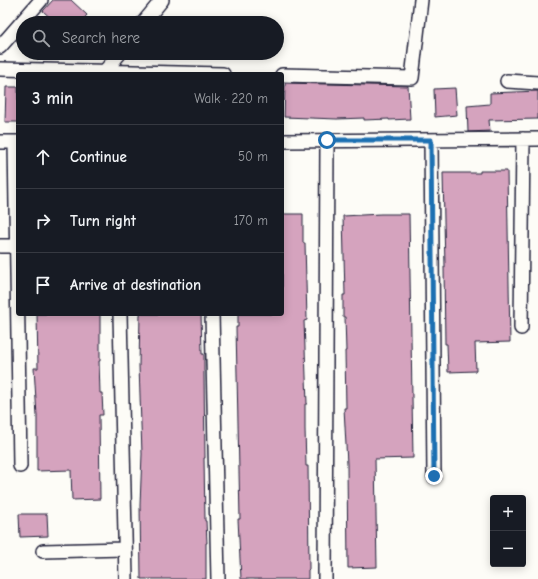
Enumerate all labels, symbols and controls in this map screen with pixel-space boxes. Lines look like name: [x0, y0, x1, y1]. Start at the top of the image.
search box: [16, 16, 284, 60]
icon: search: [30, 27, 52, 49]
text: Search here: [62, 29, 140, 47]
text: 3 min: [32, 89, 73, 108]
text: Walk · 220 m: [194, 91, 268, 106]
route start: [318, 131, 336, 149]
icon: ahead: [32, 146, 54, 168]
text: Continue: [70, 148, 127, 166]
text: 50 m: [238, 149, 268, 164]
icon: right: [32, 210, 54, 232]
text: Turn right: [70, 212, 136, 230]
text: 170 m: [234, 213, 268, 228]
icon: arrive: [32, 274, 54, 296]
text: Arrive at destination: [70, 276, 201, 294]
route end: [425, 467, 443, 485]
map controls: [490, 495, 526, 567]
button: +: [490, 495, 526, 531]
button: −: [490, 531, 526, 567]

